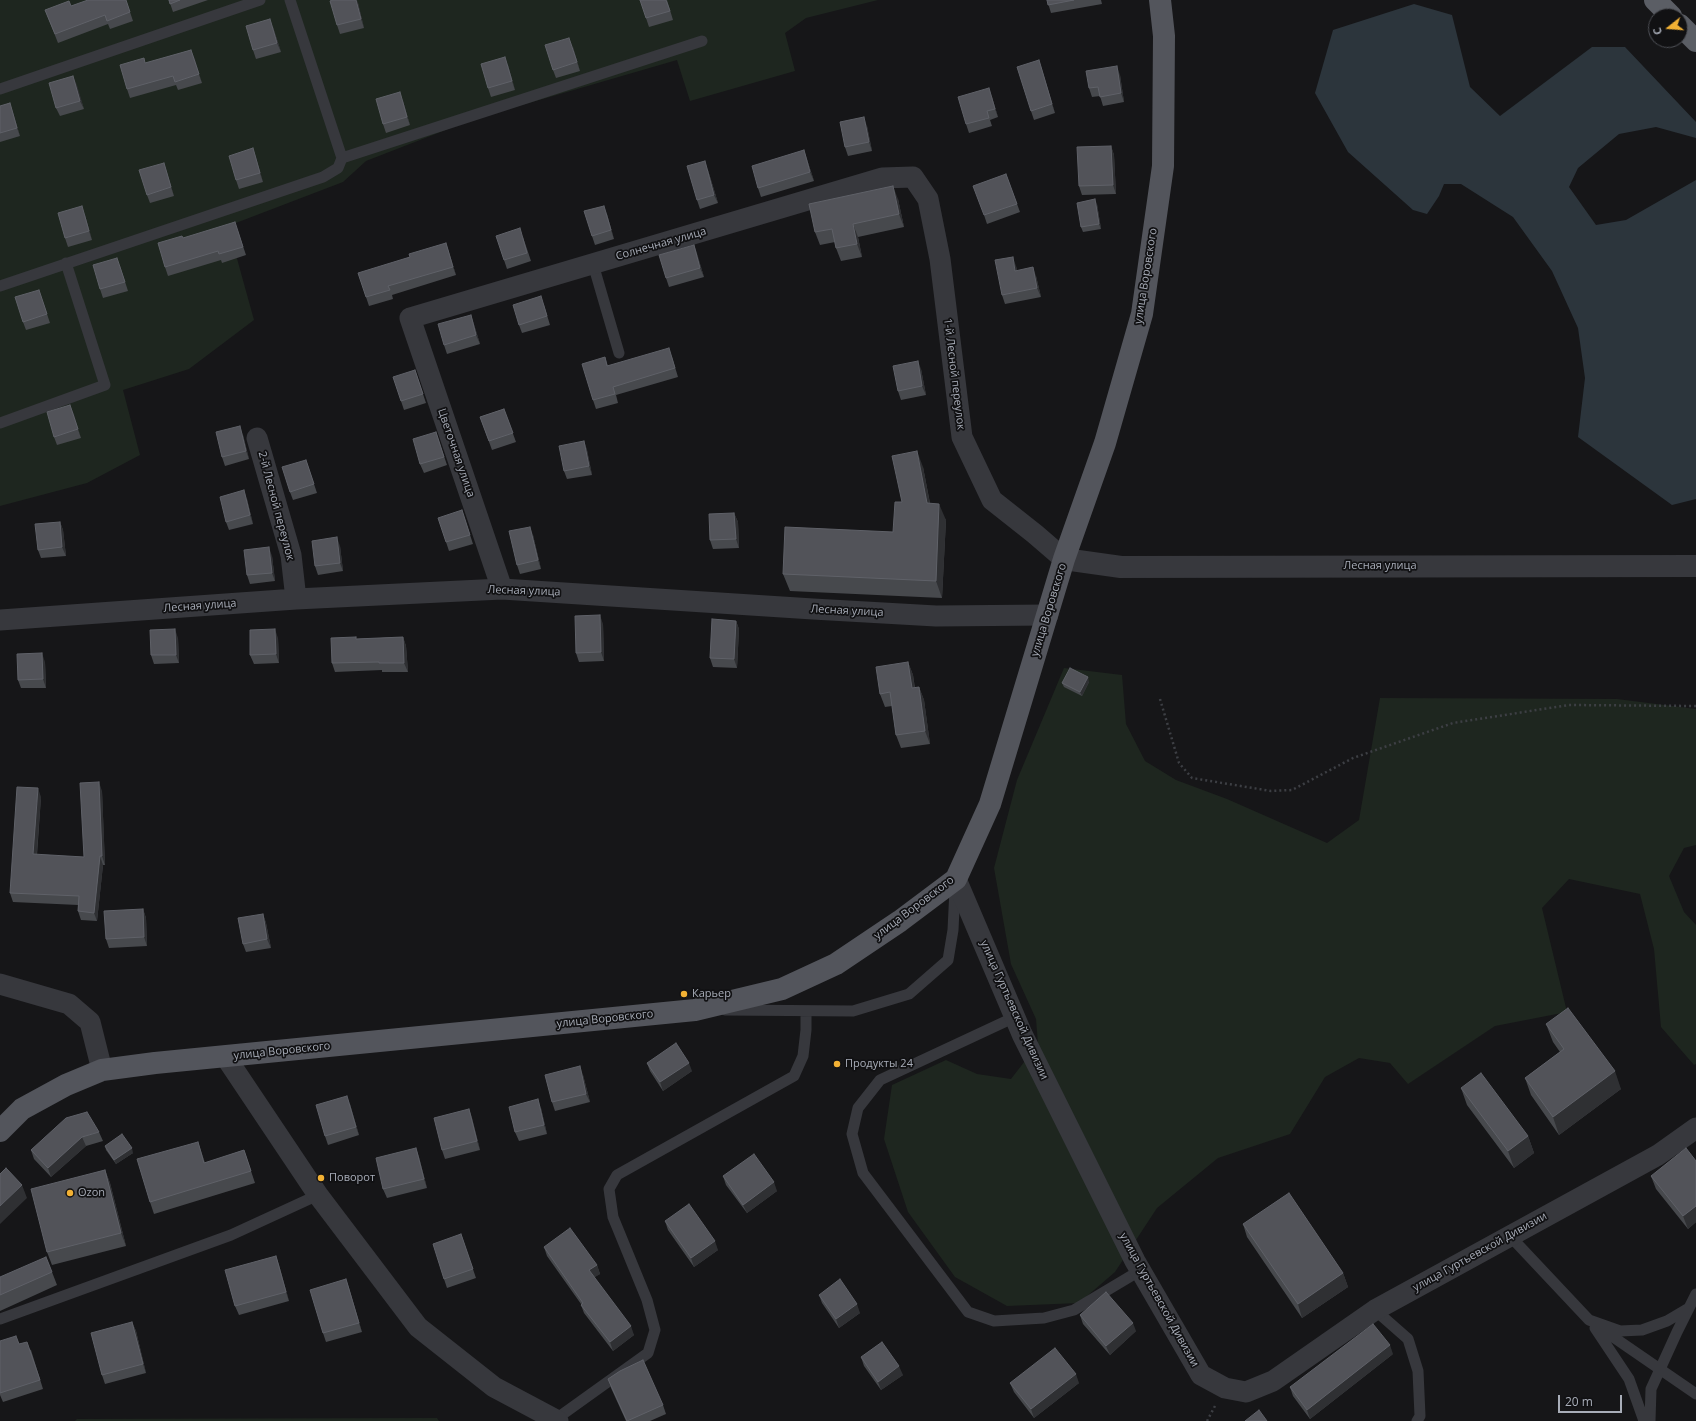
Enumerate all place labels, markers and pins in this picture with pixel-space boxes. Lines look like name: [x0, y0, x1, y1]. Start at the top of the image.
place label: Карьер: [692, 987, 731, 1001]
marker: Карьер: [679, 989, 689, 999]
place label: Продукты 24: [845, 1057, 913, 1071]
marker: Продукты 24: [832, 1059, 842, 1069]
place label: Поворот: [329, 1171, 375, 1185]
marker: Поворот: [316, 1173, 326, 1183]
place label: Ozon: [78, 1186, 105, 1200]
marker: Ozon: [65, 1188, 75, 1198]

